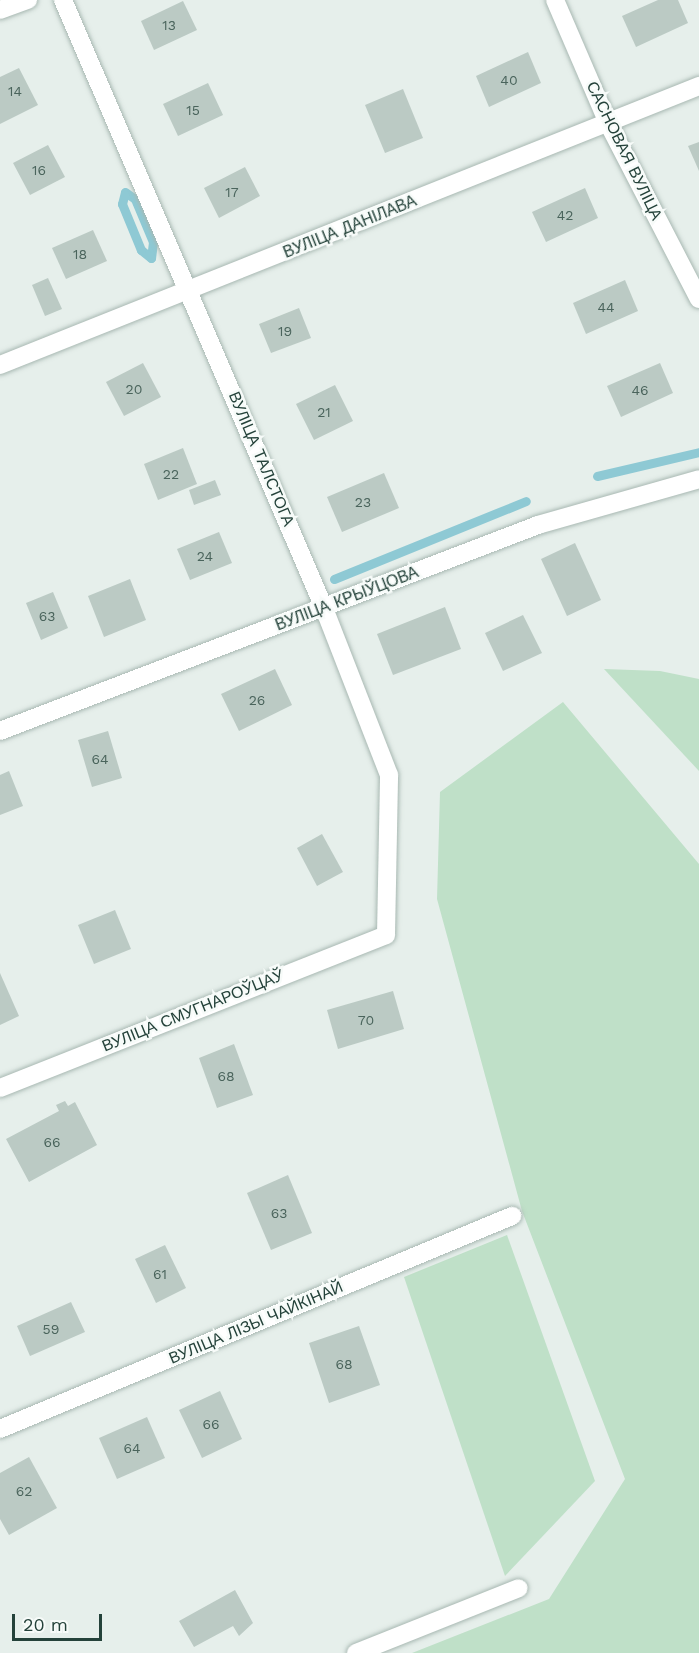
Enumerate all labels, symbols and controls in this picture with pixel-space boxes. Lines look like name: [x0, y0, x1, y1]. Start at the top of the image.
house number: 13: [162, 17, 176, 33]
house number: 40: [500, 72, 518, 88]
street label: САСНОВАЯ ВУЛІЦА: [582, 78, 666, 224]
house number: 14: [8, 83, 22, 99]
house number: 15: [186, 102, 200, 118]
house number: 16: [32, 162, 46, 178]
house number: 17: [225, 184, 239, 200]
street label: ВУЛІЦА ДАНІЛАВА: [280, 191, 420, 263]
house number: 42: [557, 207, 573, 223]
house number: 18: [73, 246, 87, 262]
house number: 44: [597, 299, 615, 315]
house number: 19: [278, 323, 292, 339]
house number: 20: [126, 381, 142, 397]
house number: 46: [631, 382, 649, 398]
street label: ВУЛІЦА ТАЛСТОГА: [224, 389, 298, 529]
house number: 21: [317, 404, 331, 420]
house number: 22: [163, 466, 179, 482]
house number: 23: [355, 494, 371, 510]
house number: 24: [197, 548, 213, 564]
street label: ВУЛІЦА КРЫЎЦОВА: [273, 563, 421, 635]
house number: 63: [39, 608, 55, 624]
house number: 26: [249, 692, 265, 708]
house number: 64: [91, 751, 109, 767]
street label: ВУЛІЦА СМУГНАРОЎЦАЎ: [99, 966, 287, 1056]
house number: 70: [358, 1012, 374, 1028]
house number: 68: [217, 1068, 235, 1084]
house number: 66: [43, 1134, 61, 1150]
house number: 63: [271, 1205, 287, 1221]
house number: 61: [153, 1266, 167, 1282]
street label: ВУЛІЦА ЛІЗЫ ЧАЙКІНАЙ: [166, 1278, 346, 1368]
house number: 59: [43, 1321, 59, 1337]
house number: 68: [335, 1356, 353, 1372]
house number: 66: [202, 1416, 220, 1432]
house number: 64: [123, 1440, 141, 1456]
house number: 62: [16, 1483, 32, 1499]
scale bar: [15, 1602, 105, 1640]
text: 20 m: [23, 1614, 68, 1635]

